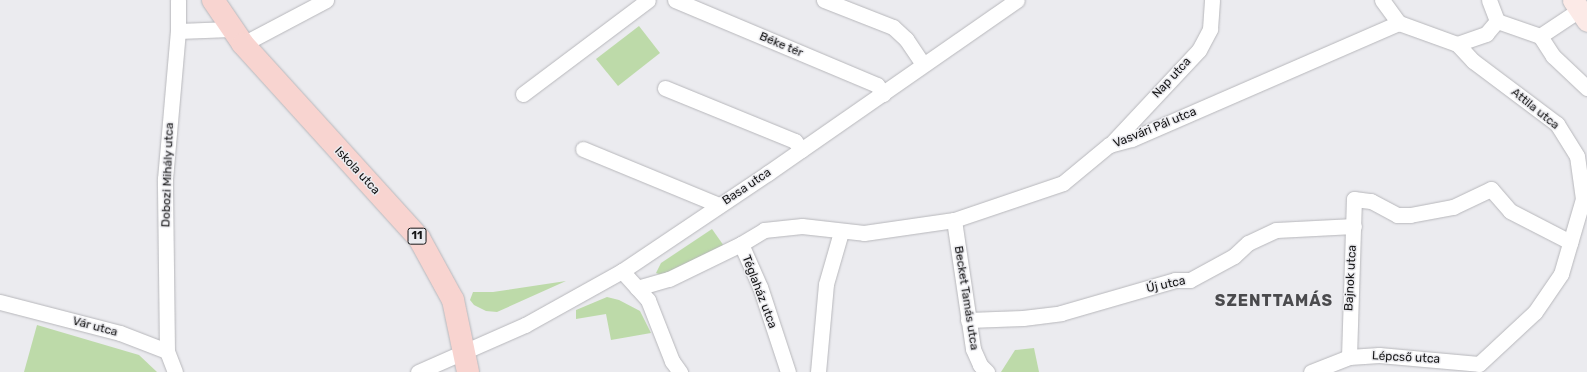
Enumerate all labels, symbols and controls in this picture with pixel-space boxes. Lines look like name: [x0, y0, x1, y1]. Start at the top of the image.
street label: Béke tér: [757, 29, 805, 61]
street label: Nap utca: [1150, 55, 1194, 101]
street label: Attila utca: [1508, 85, 1562, 133]
street label: Vasvári Pál utca: [1111, 105, 1199, 151]
street label: Dobozi Mihály utca: [159, 122, 177, 228]
street label: Iskola utca: [331, 144, 383, 198]
street label: Basa utca: [720, 166, 774, 208]
road number: 11: [407, 227, 427, 245]
street label: Becket Tamás utca: [951, 245, 981, 351]
street label: Bajnok utca: [1342, 245, 1360, 311]
street label: Téglaház utca: [738, 253, 780, 331]
street label: Új utca: [1145, 274, 1187, 296]
district label: SZENTTAMÁS: [1215, 291, 1333, 311]
street label: Vár utca: [71, 314, 119, 340]
street label: Lépcső utca: [1372, 349, 1440, 367]

